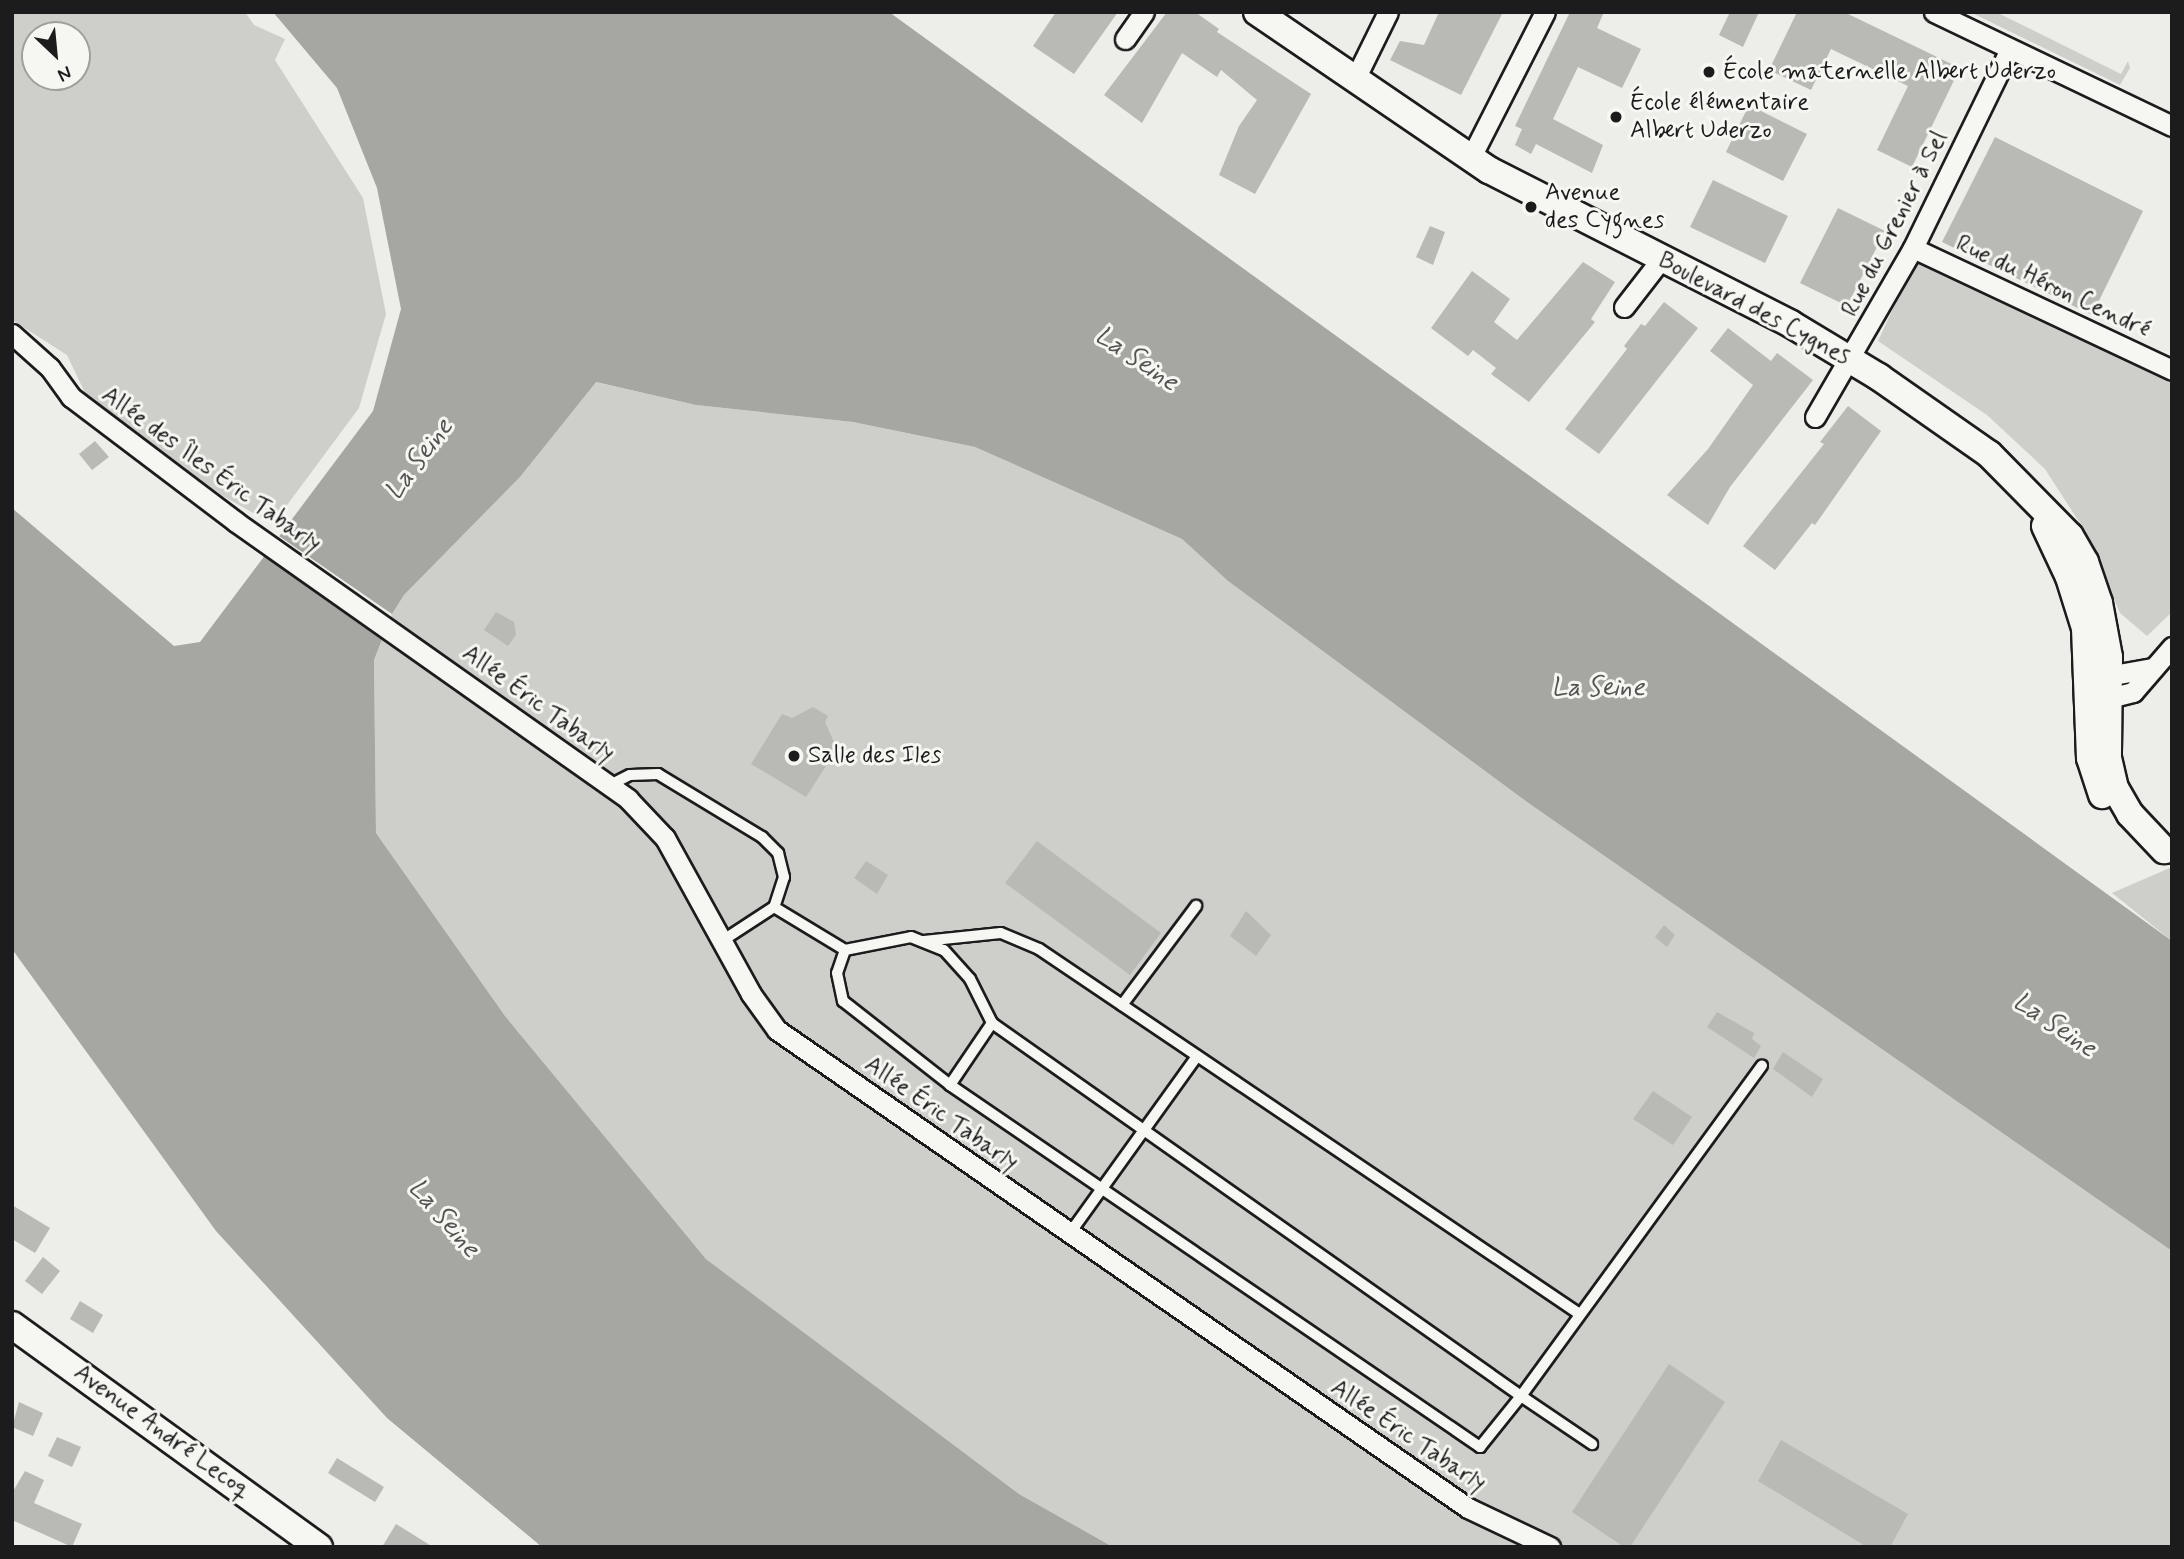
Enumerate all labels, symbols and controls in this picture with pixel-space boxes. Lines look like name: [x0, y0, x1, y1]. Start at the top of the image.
north arrow: [21, 21, 91, 91]
place label: École maternelle Albert Uderzo: [1723, 58, 2033, 86]
text: N: [53, 60, 76, 88]
marker: École maternelle Albert Uderzo: [1701, 64, 1717, 80]
place label: École élémentaire Albert Uderzo: [1630, 89, 1809, 145]
marker: École élémentaire Albert Uderzo: [1608, 109, 1624, 125]
street label: Rue du Grenier à Sel: [1835, 125, 1955, 323]
place label: Avenue des Cygnes: [1545, 179, 1661, 235]
marker: Avenue des Cygnes: [1523, 199, 1539, 215]
street label: Rue du Héron Cendré: [1952, 230, 2154, 344]
street label: Boulevard des Cygnes: [1651, 245, 1857, 373]
water label: La Seine: [1088, 321, 1184, 399]
street label: Allée des Îles Éric Tabarly: [95, 380, 327, 560]
water label: La Seine: [379, 413, 461, 507]
street label: Allée Éric Tabarly: [456, 639, 620, 769]
water label: La Seine: [1551, 673, 1645, 705]
place label: Salle des Iles: [808, 742, 943, 770]
marker: Salle des Iles: [786, 748, 802, 764]
water label: La Seine: [2006, 987, 2102, 1065]
street label: Allée Éric Tabarly: [858, 1050, 1024, 1178]
water label: La Seine: [400, 1173, 486, 1265]
street label: Avenue André Lecoq: [68, 1358, 256, 1506]
street label: Allée Éric Tabarly: [1325, 1373, 1491, 1499]

